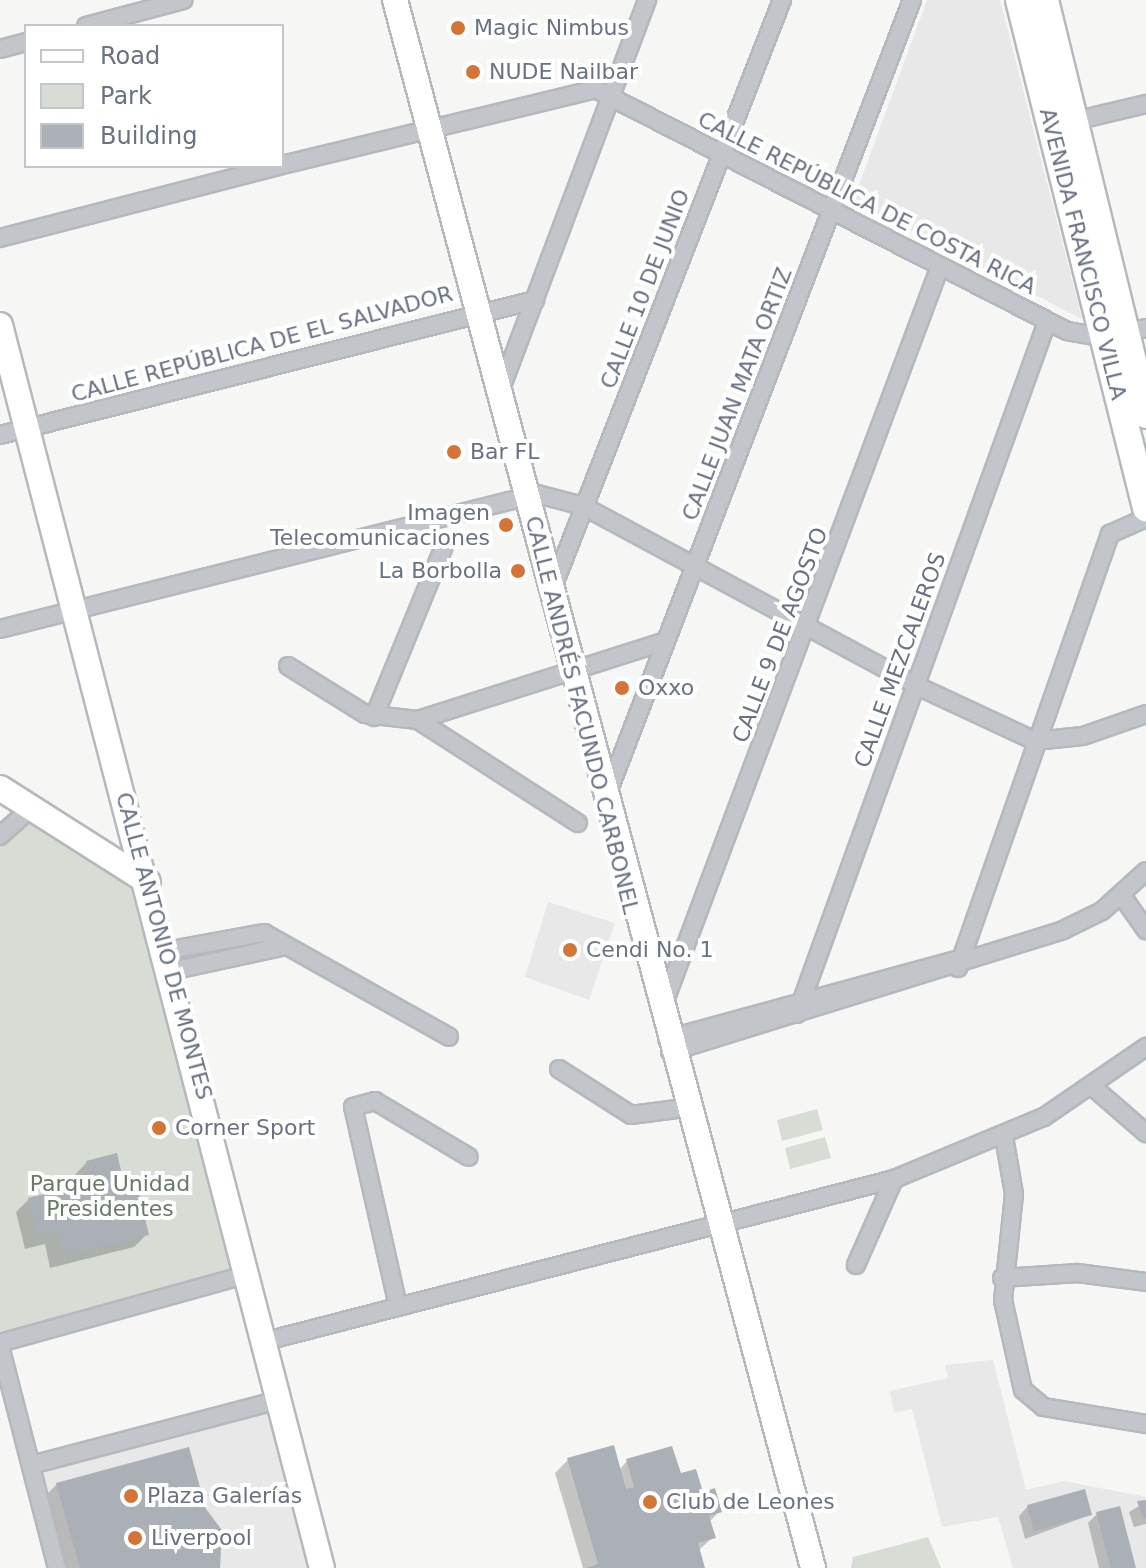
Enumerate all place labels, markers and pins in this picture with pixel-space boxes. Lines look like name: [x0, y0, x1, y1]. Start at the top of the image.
place label: Magic Nimbus: [474, 15, 629, 41]
marker: Magic Nimbus: [449, 19, 467, 37]
place label: NUDE Nailbar: [489, 59, 638, 85]
marker: NUDE Nailbar: [464, 63, 482, 81]
place label: Bar FL: [470, 439, 540, 465]
marker: Bar FL: [445, 443, 463, 461]
place label: Imagen Telecomunicaciones: [270, 499, 490, 550]
marker: Imagen Telecomunicaciones: [497, 516, 515, 534]
place label: La Borbolla: [379, 558, 502, 584]
marker: La Borbolla: [509, 562, 527, 580]
place label: Oxxo: [638, 675, 694, 701]
marker: Oxxo: [613, 679, 631, 697]
place label: Cendi No. 1: [586, 937, 713, 963]
marker: Cendi No. 1: [561, 941, 579, 959]
place label: Corner Sport: [175, 1115, 315, 1141]
marker: Corner Sport: [150, 1119, 168, 1137]
place label: Plaza Galerías: [147, 1483, 302, 1509]
marker: Plaza Galerías: [122, 1487, 140, 1505]
place label: Club de Leones: [666, 1489, 835, 1515]
marker: Club de Leones: [641, 1493, 659, 1511]
place label: Liverpool: [151, 1525, 252, 1551]
marker: Liverpool: [126, 1529, 144, 1547]

